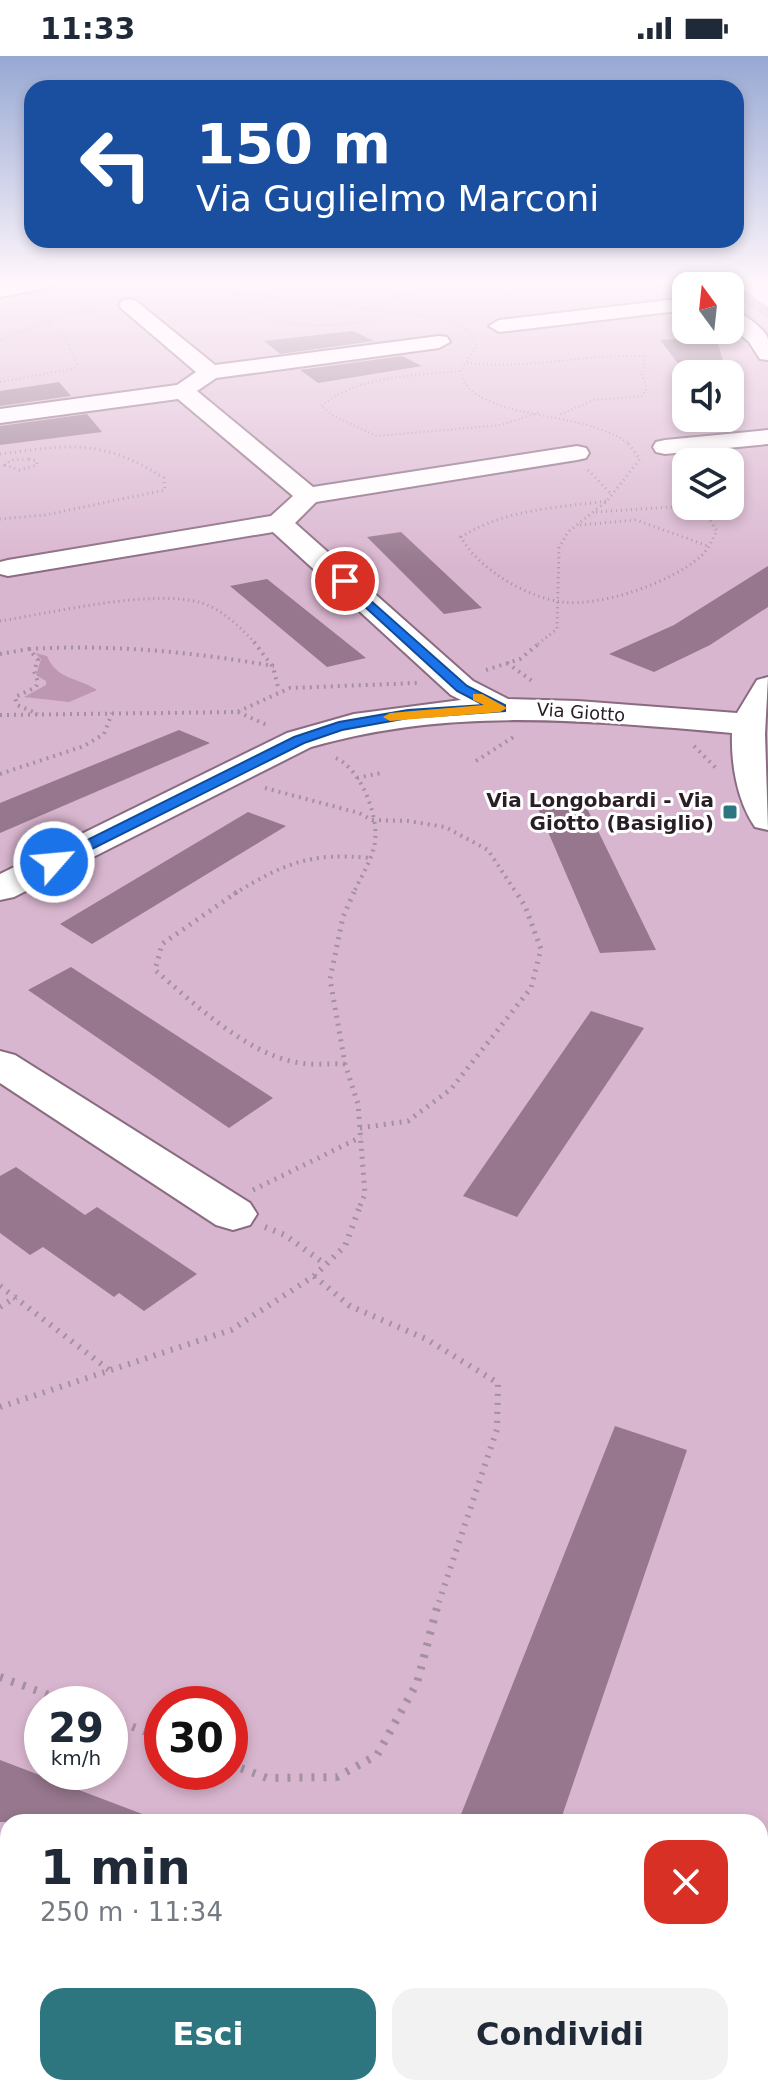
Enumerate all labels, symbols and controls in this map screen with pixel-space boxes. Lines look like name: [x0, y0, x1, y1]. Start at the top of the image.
text: 11:33: [40, 11, 136, 46]
text: 150 m: [196, 111, 391, 176]
icon: left: [64, 112, 168, 216]
text: Via Guglielmo Marconi: [196, 178, 599, 219]
north arrow: [672, 272, 744, 344]
map controls: [672, 272, 744, 520]
button: sound: [672, 360, 744, 432]
button: layers: [672, 448, 744, 520]
pin: [311, 547, 379, 615]
icon: arrive: [323, 559, 367, 603]
street label: Via Giotto: [536, 698, 626, 726]
place label: Via Longobardi - Via Giotto (Basiglio): [486, 788, 714, 835]
marker: Via Longobardi - Via Giotto (Basiglio): [721, 803, 739, 821]
position arrow: [12, 820, 96, 904]
speed limit sign: 30: [144, 1686, 248, 1790]
text: 29: [48, 1705, 104, 1751]
text: km/h: [51, 1746, 101, 1770]
text: 1 min: [40, 1839, 191, 1895]
button: close: [644, 1840, 728, 1924]
text: 250 m · 11:34: [40, 1897, 223, 1927]
button: Esci: [40, 1988, 376, 2080]
button: Condividi: [392, 1988, 728, 2080]

